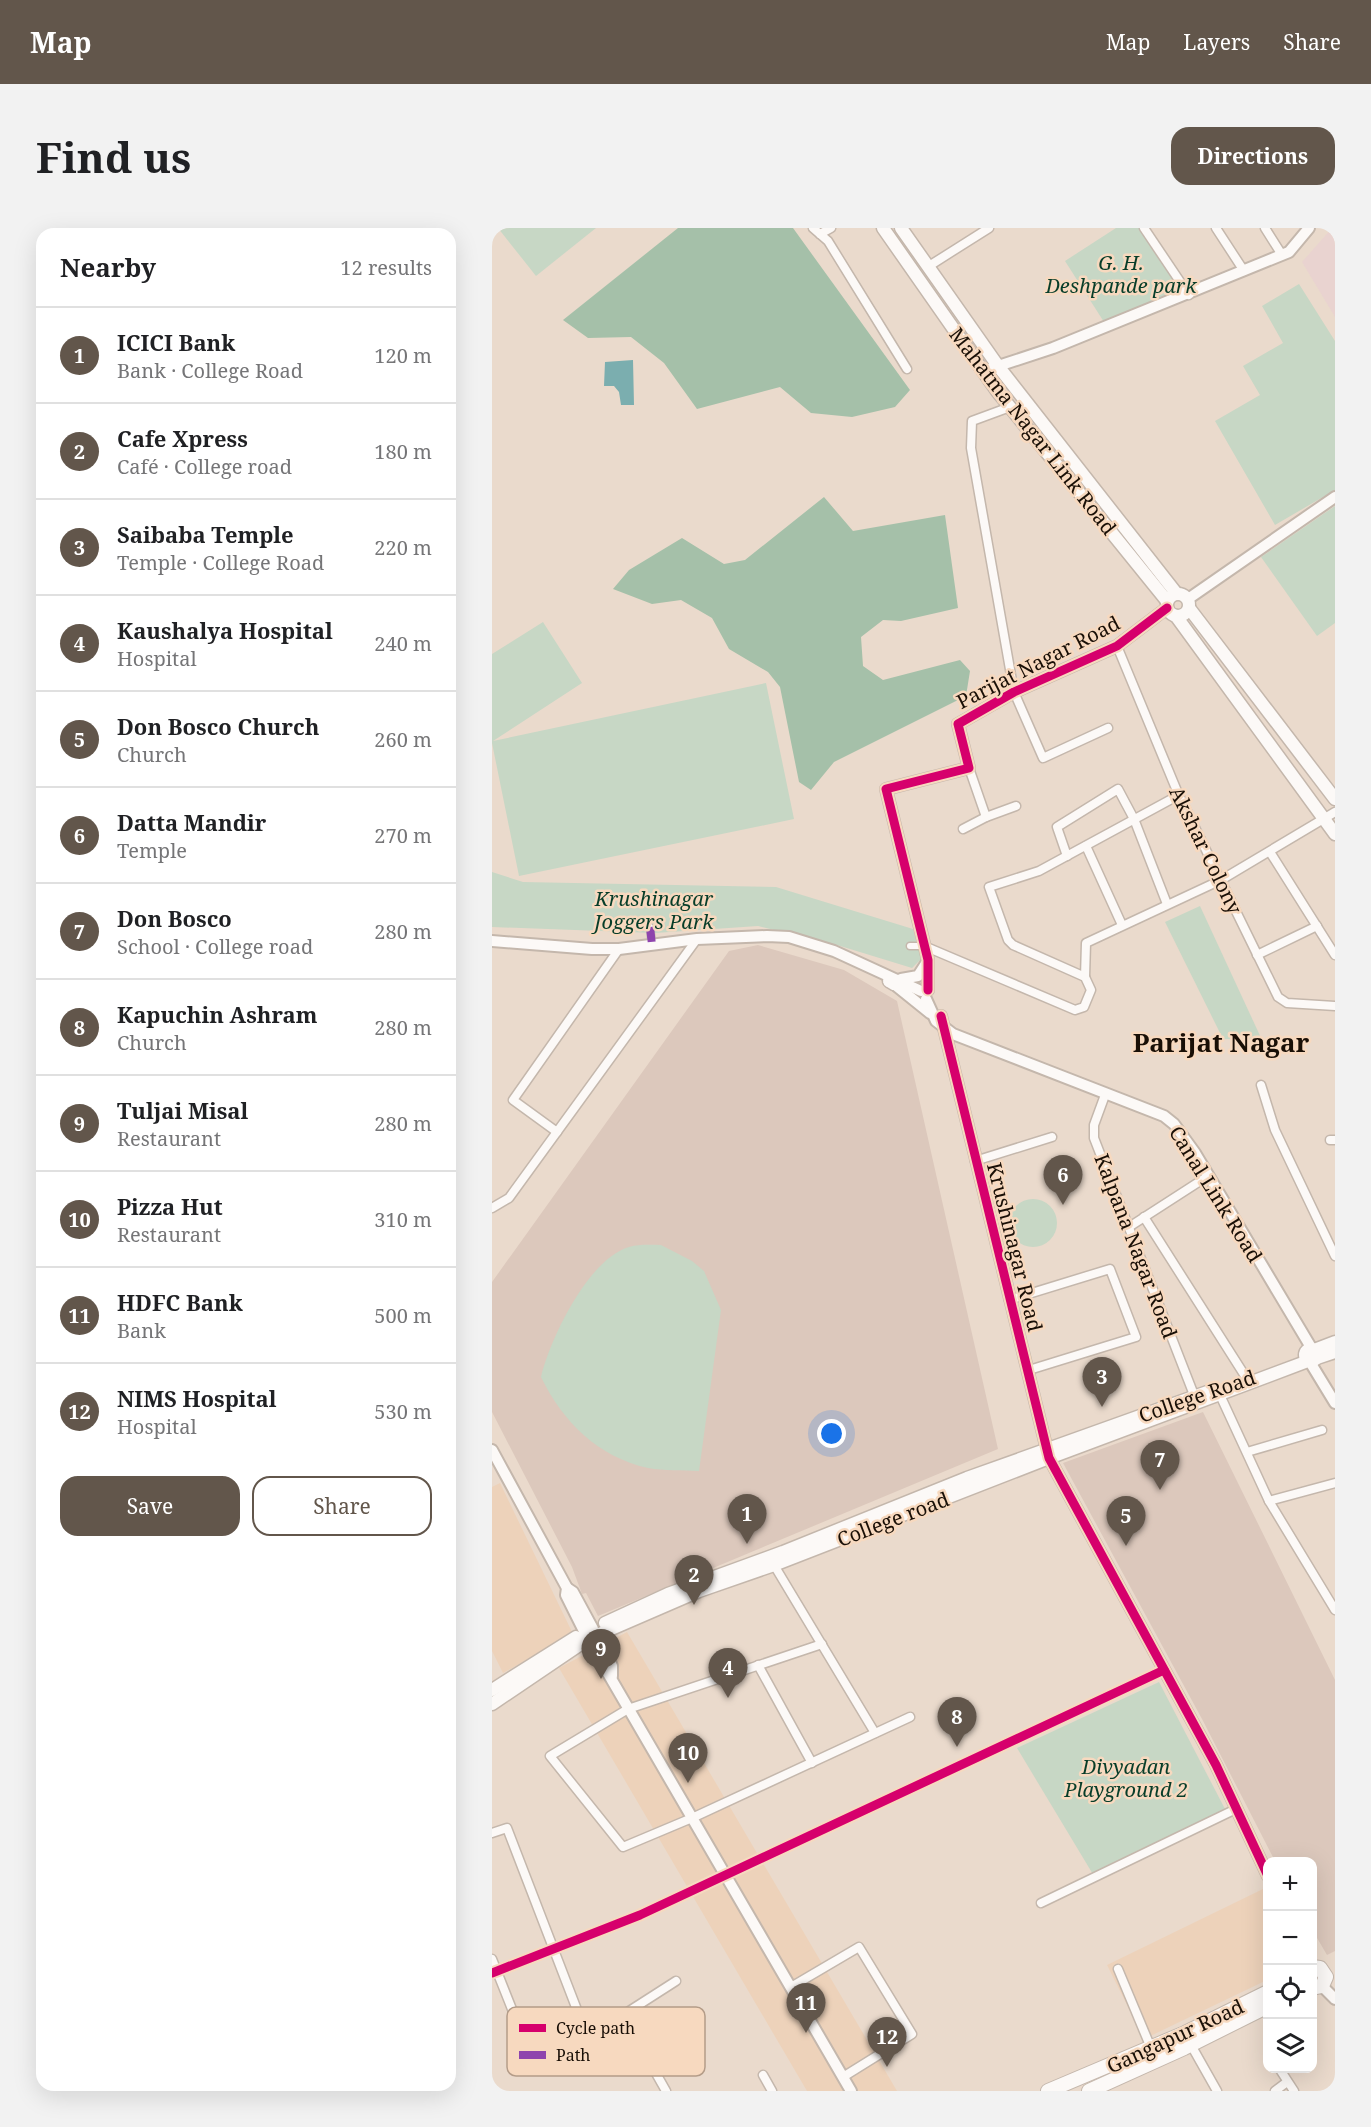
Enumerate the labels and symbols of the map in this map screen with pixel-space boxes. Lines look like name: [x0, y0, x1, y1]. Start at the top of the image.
park label: G. H. Deshpande park: [1044, 249, 1197, 299]
street label: Mahatma Nagar Link Road: [943, 322, 1123, 540]
street label: Parijat Nagar Road: [952, 609, 1124, 715]
street label: Akshar Colony: [1163, 782, 1249, 919]
park label: Krushinagar Joggers Park: [590, 885, 714, 935]
district label: Parijat Nagar: [1133, 1024, 1310, 1060]
street label: Canal Link Road: [1163, 1121, 1269, 1267]
street label: Kalpana Nagar Road: [1088, 1150, 1184, 1342]
pin: 6: [1044, 1156, 1082, 1205]
street label: Krushinagar Road: [981, 1160, 1049, 1334]
pin: 3: [1082, 1358, 1122, 1407]
street label: College Road: [1135, 1363, 1259, 1429]
your location: [817, 1419, 846, 1448]
pin: 7: [1140, 1440, 1180, 1490]
street label: College road: [833, 1485, 953, 1553]
pin: 1: [728, 1494, 766, 1544]
pin: 5: [1106, 1496, 1146, 1546]
pin: 2: [674, 1556, 714, 1605]
pin: 9: [582, 1630, 620, 1679]
pin: 4: [708, 1648, 748, 1698]
pin: 8: [938, 1698, 976, 1747]
pin: 10: [668, 1734, 708, 1783]
park label: Divyadan Playground 2: [1063, 1753, 1188, 1803]
pin: 11: [786, 1984, 826, 2033]
street label: Gangapur Road: [1102, 1992, 1248, 2080]
legend: [507, 2007, 705, 2076]
text: Cycle path: [556, 2017, 635, 2039]
pin: 12: [868, 2018, 906, 2067]
text: Path: [556, 2044, 590, 2066]

